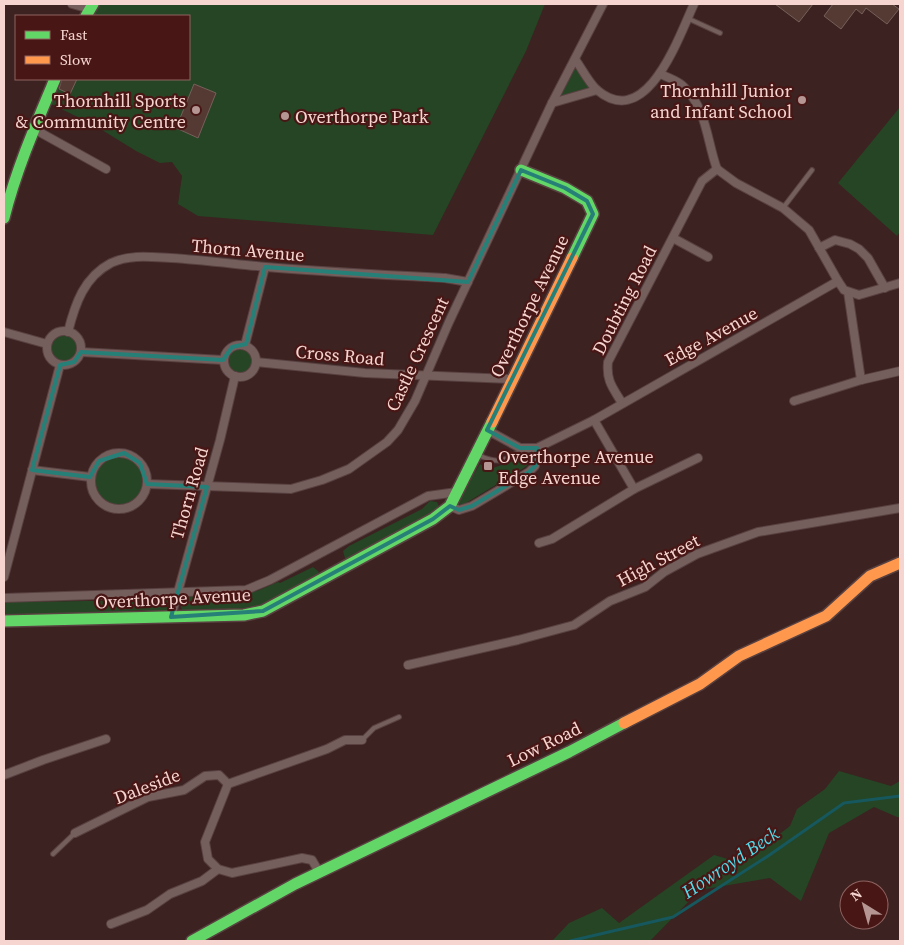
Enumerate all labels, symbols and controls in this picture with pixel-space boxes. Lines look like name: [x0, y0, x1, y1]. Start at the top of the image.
legend: [15, 15, 190, 80]
text: Fast: [60, 24, 87, 45]
text: Slow: [60, 49, 92, 70]
place label: Thornhill Junior and Infant School: [650, 78, 792, 124]
place label: Thornhill Sports & Community Centre: [15, 88, 186, 134]
marker: Thornhill Junior and Infant School: [796, 94, 808, 106]
marker: Thornhill Sports & Community Centre: [190, 104, 202, 116]
place label: Overthorpe Park: [295, 104, 429, 129]
marker: Overthorpe Park: [279, 110, 291, 122]
street label: Overthorpe Avenue: [484, 231, 574, 381]
street label: Thorn Avenue: [190, 233, 306, 267]
street label: Doubting Road: [586, 241, 662, 359]
street label: Castle Crescent: [380, 293, 454, 415]
street label: Edge Avenue: [660, 300, 762, 372]
street label: Cross Road: [294, 339, 386, 371]
street label: Thorn Road: [164, 444, 214, 542]
place label: Overthorpe Avenue Edge Avenue: [498, 444, 654, 490]
marker: Overthorpe Avenue Edge Avenue: [482, 460, 494, 472]
street label: High Street: [612, 528, 704, 592]
street label: Overthorpe Avenue: [95, 581, 251, 615]
street label: Low Road: [503, 715, 585, 773]
street label: Daleside: [110, 762, 184, 810]
water label: Howroyd Beck: [675, 820, 784, 905]
north arrow: [839, 880, 889, 930]
text: N: [846, 884, 866, 906]

